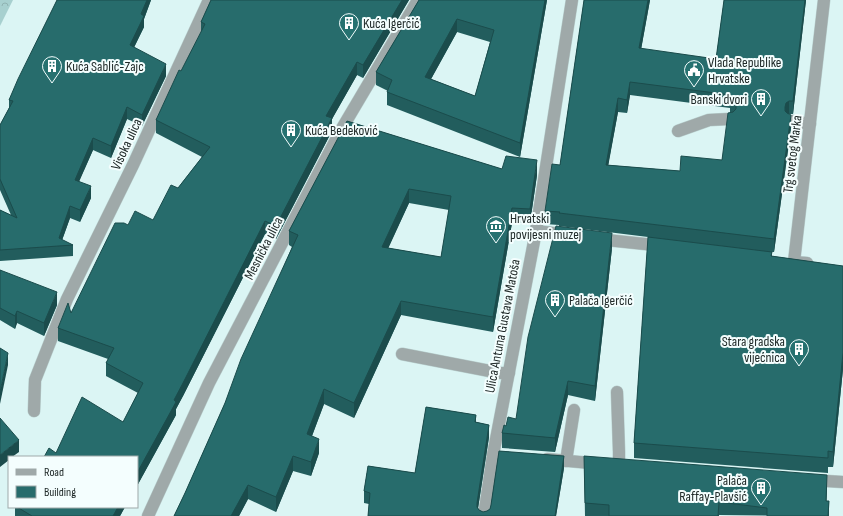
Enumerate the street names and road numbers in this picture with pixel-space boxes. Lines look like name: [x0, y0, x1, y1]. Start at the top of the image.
street label: Trg svetog Marka: [779, 114, 806, 194]
street label: Visoka ulica: [107, 116, 146, 173]
street label: Mesnička ulica: [240, 214, 287, 283]
street label: Ulica Antuna Gustava Matoša: [481, 258, 524, 394]

